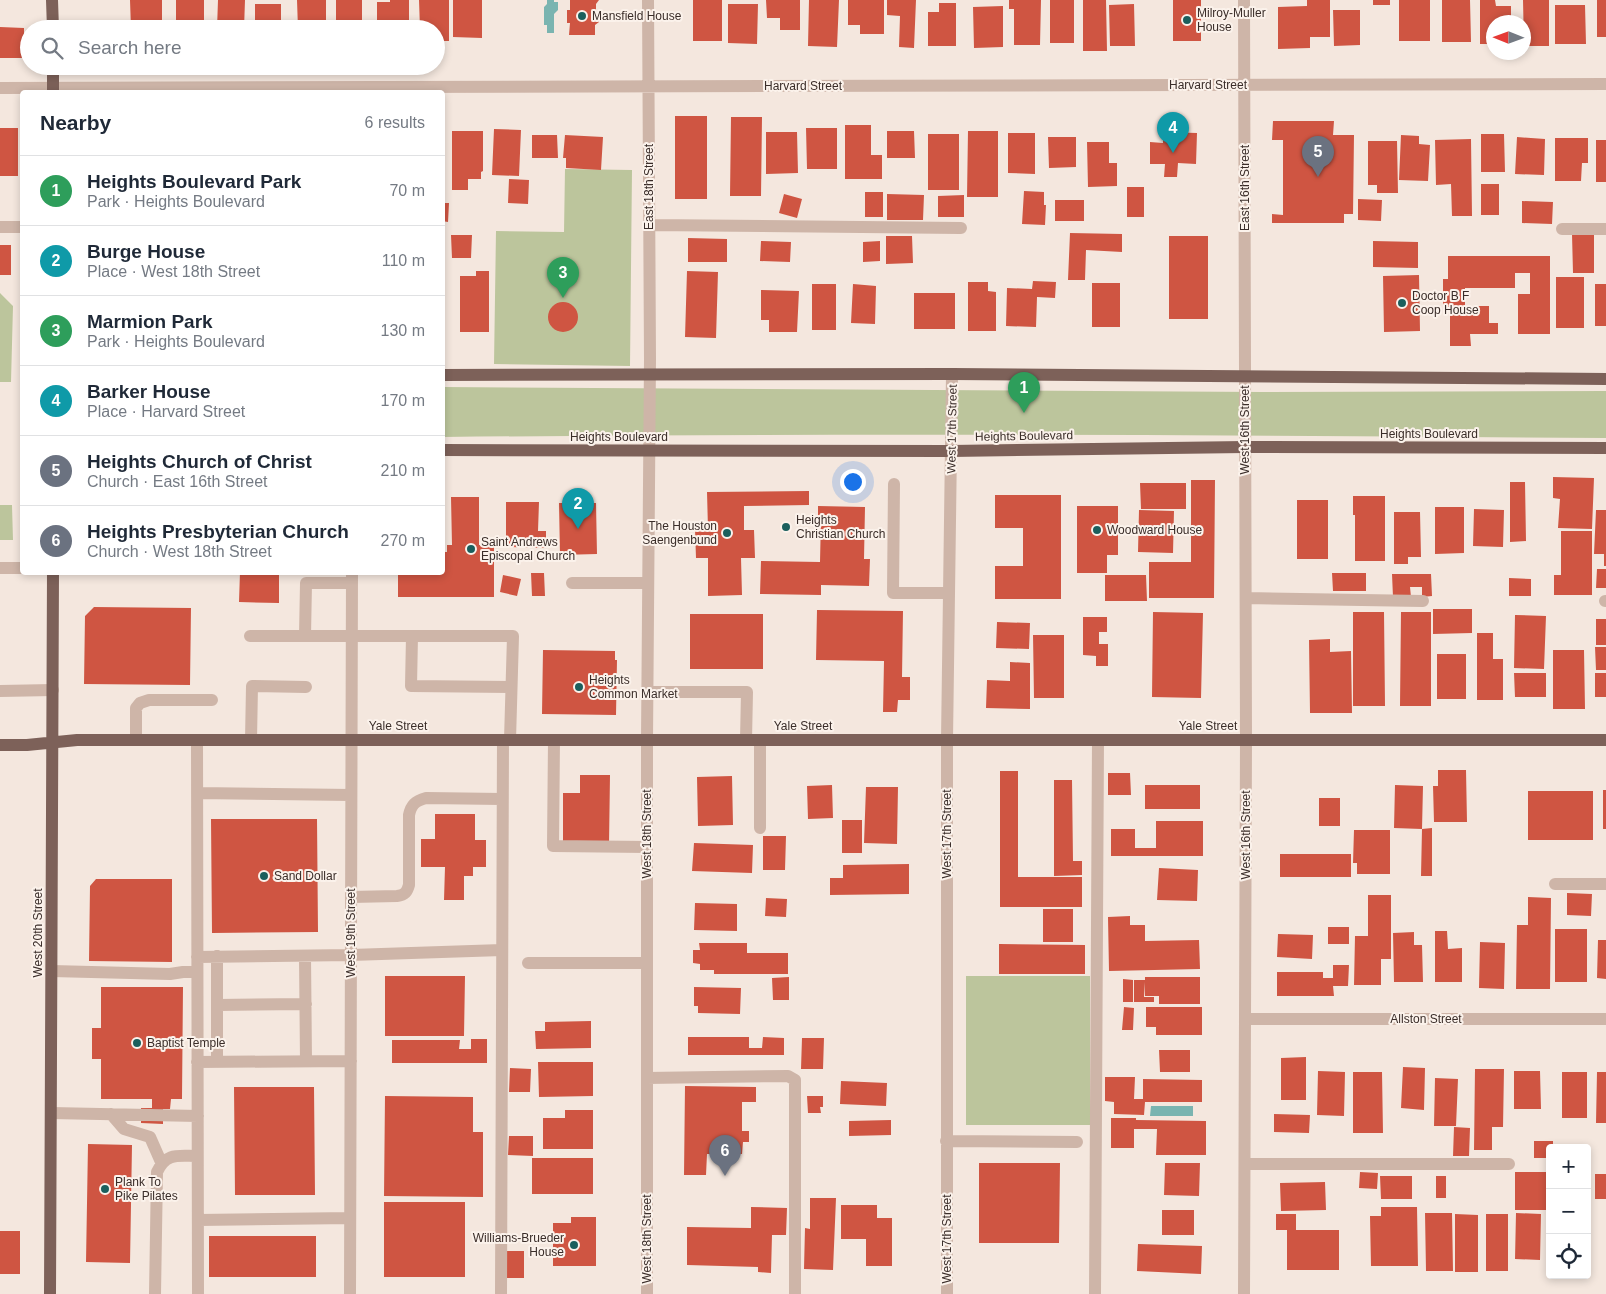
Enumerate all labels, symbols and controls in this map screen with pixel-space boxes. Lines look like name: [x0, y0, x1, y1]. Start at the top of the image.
place label: Milroy-Muller House: [1197, 6, 1266, 34]
place label: Mansfield House: [592, 9, 682, 23]
marker: Mansfield House: [576, 10, 588, 22]
marker: Milroy-Muller House: [1181, 14, 1193, 26]
north arrow: [1486, 15, 1531, 60]
search box: [20, 20, 445, 75]
icon: search: [38, 34, 66, 62]
text: Search here: [78, 37, 182, 58]
street label: Harvard Street: [1169, 78, 1248, 92]
street label: Harvard Street: [764, 79, 843, 93]
text: Nearby: [40, 111, 111, 134]
pin: 4: [1157, 112, 1189, 153]
text: 6 results: [365, 114, 425, 131]
pin: 5: [1302, 136, 1334, 177]
street label: East 18th Street: [642, 143, 656, 230]
street label: East 16th Street: [1238, 144, 1252, 231]
text: Heights Boulevard Park: [87, 171, 301, 192]
text: 1: [52, 182, 60, 199]
text: 70 m: [389, 182, 425, 199]
text: Park · Heights Boulevard: [87, 193, 265, 210]
text: Burge House: [87, 241, 205, 262]
text: 2: [52, 252, 60, 269]
text: 110 m: [382, 252, 425, 269]
pin: 3: [547, 257, 579, 298]
text: Place · West 18th Street: [87, 263, 260, 280]
place label: Doctor B F Coop House: [1412, 289, 1479, 317]
marker: Doctor B F Coop House: [1396, 297, 1408, 309]
text: Marmion Park: [87, 311, 213, 332]
text: 3: [52, 322, 60, 339]
text: 130 m: [381, 322, 425, 339]
text: Park · Heights Boulevard: [87, 333, 265, 350]
pin: 1: [1008, 372, 1040, 413]
text: Barker House: [87, 381, 211, 402]
street label: West 17th Street: [944, 384, 960, 474]
street label: West 16th Street: [1238, 385, 1252, 475]
text: 4: [52, 392, 60, 409]
text: 170 m: [381, 392, 425, 409]
text: Place · Harvard Street: [87, 403, 245, 420]
street label: Heights Boulevard: [1380, 427, 1478, 441]
street label: Heights Boulevard: [975, 428, 1073, 444]
street label: Heights Boulevard: [570, 430, 668, 444]
text: Heights Church of Christ: [87, 451, 312, 472]
text: 5: [52, 462, 60, 479]
text: 210 m: [381, 462, 425, 479]
your location: [840, 469, 866, 495]
text: Church · East 16th Street: [87, 473, 268, 490]
pin: 2: [562, 488, 594, 529]
place label: Heights Christian Church: [796, 513, 885, 541]
place label: The Houston Saengenbund: [642, 519, 717, 547]
text: Heights Presbyterian Church: [87, 521, 349, 542]
marker: Heights Christian Church: [780, 521, 792, 533]
place label: Woodward House: [1107, 523, 1202, 537]
marker: Woodward House: [1091, 524, 1103, 536]
marker: The Houston Saengenbund: [721, 527, 733, 539]
text: 6: [52, 532, 60, 549]
text: 270 m: [381, 532, 425, 549]
place label: Saint Andrews Episcopal Church: [481, 535, 575, 563]
text: Church · West 18th Street: [87, 543, 272, 560]
marker: Saint Andrews Episcopal Church: [465, 543, 477, 555]
place label: Heights Common Market: [589, 673, 678, 701]
marker: Heights Common Market: [573, 681, 585, 693]
street label: Yale Street: [369, 719, 428, 733]
street label: Yale Street: [774, 719, 833, 733]
street label: Yale Street: [1179, 719, 1238, 733]
street label: West 18th Street: [640, 789, 654, 879]
street label: West 17th Street: [940, 789, 954, 879]
street label: West 16th Street: [1239, 790, 1253, 880]
place label: Sand Dollar: [274, 869, 337, 883]
marker: Sand Dollar: [258, 870, 270, 882]
street label: West 20th Street: [31, 888, 45, 978]
street label: West 19th Street: [344, 888, 358, 978]
street label: Allston Street: [1390, 1012, 1462, 1026]
place label: Baptist Temple: [147, 1036, 226, 1050]
marker: Baptist Temple: [131, 1037, 143, 1049]
pin: 6: [709, 1135, 741, 1176]
map controls: [1546, 1144, 1591, 1279]
button: +: [1546, 1144, 1591, 1189]
place label: Plank To Pike Pilates: [115, 1175, 178, 1203]
marker: Plank To Pike Pilates: [99, 1183, 111, 1195]
button: −: [1546, 1189, 1591, 1234]
street label: West 18th Street: [640, 1194, 654, 1284]
street label: West 17th Street: [940, 1194, 954, 1284]
place label: Williams-Brueder House: [473, 1231, 564, 1259]
button: locate: [1546, 1234, 1591, 1279]
marker: Williams-Brueder House: [568, 1239, 580, 1251]

